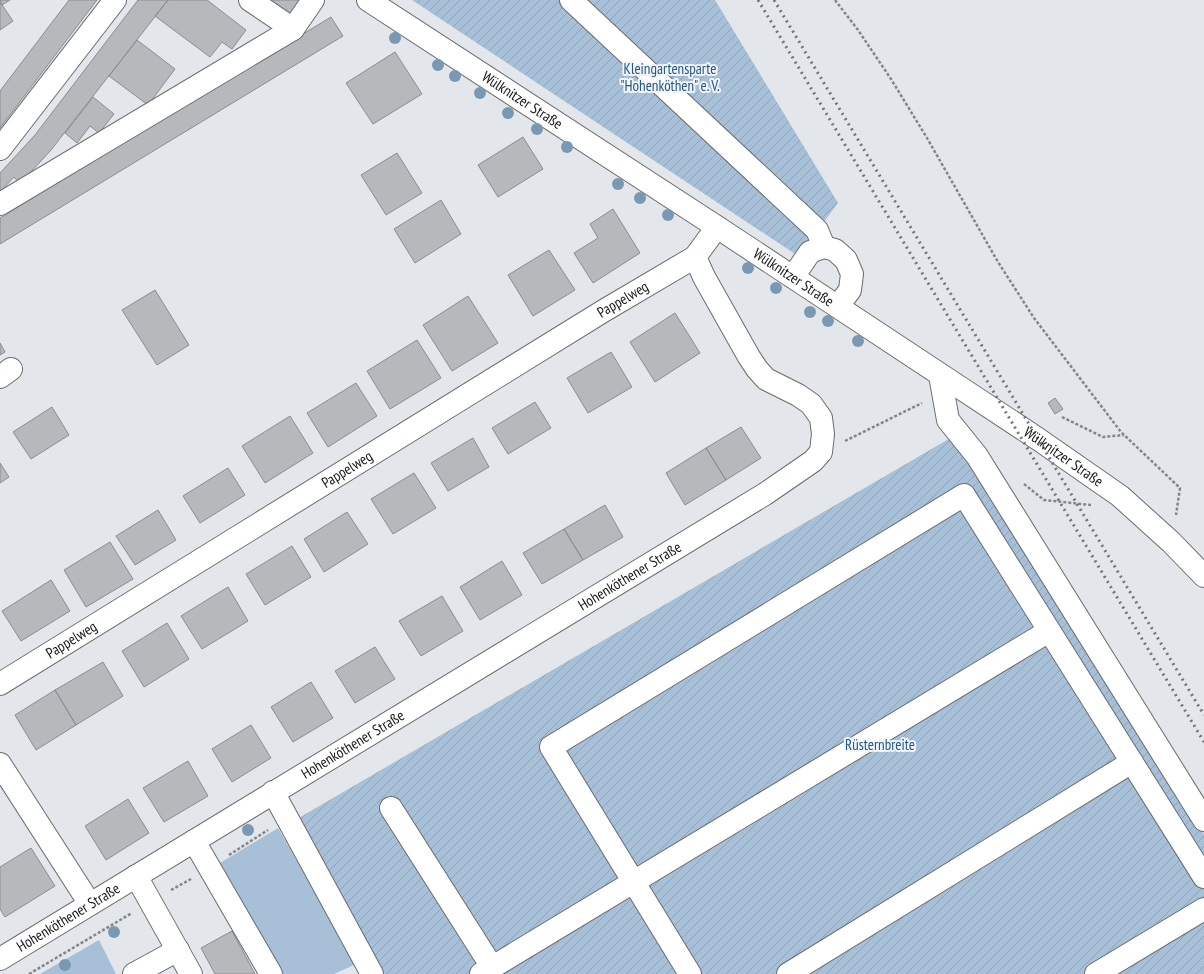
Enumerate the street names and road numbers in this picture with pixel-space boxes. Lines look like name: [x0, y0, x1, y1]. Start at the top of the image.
street label: Wülknitzer Straße: [479, 67, 566, 133]
street label: Wülknitzer Straße: [750, 244, 838, 311]
street label: Pappelweg: [593, 277, 652, 322]
street label: Wülknitzer Straße: [1020, 422, 1107, 490]
street label: Pappelweg: [318, 446, 376, 492]
street label: Hohenköthener Straße: [574, 537, 685, 614]
street label: Pappelweg: [42, 616, 100, 662]
street label: Hohenköthener Straße: [298, 705, 408, 783]
street label: Hohenköthener Straße: [13, 878, 123, 956]

